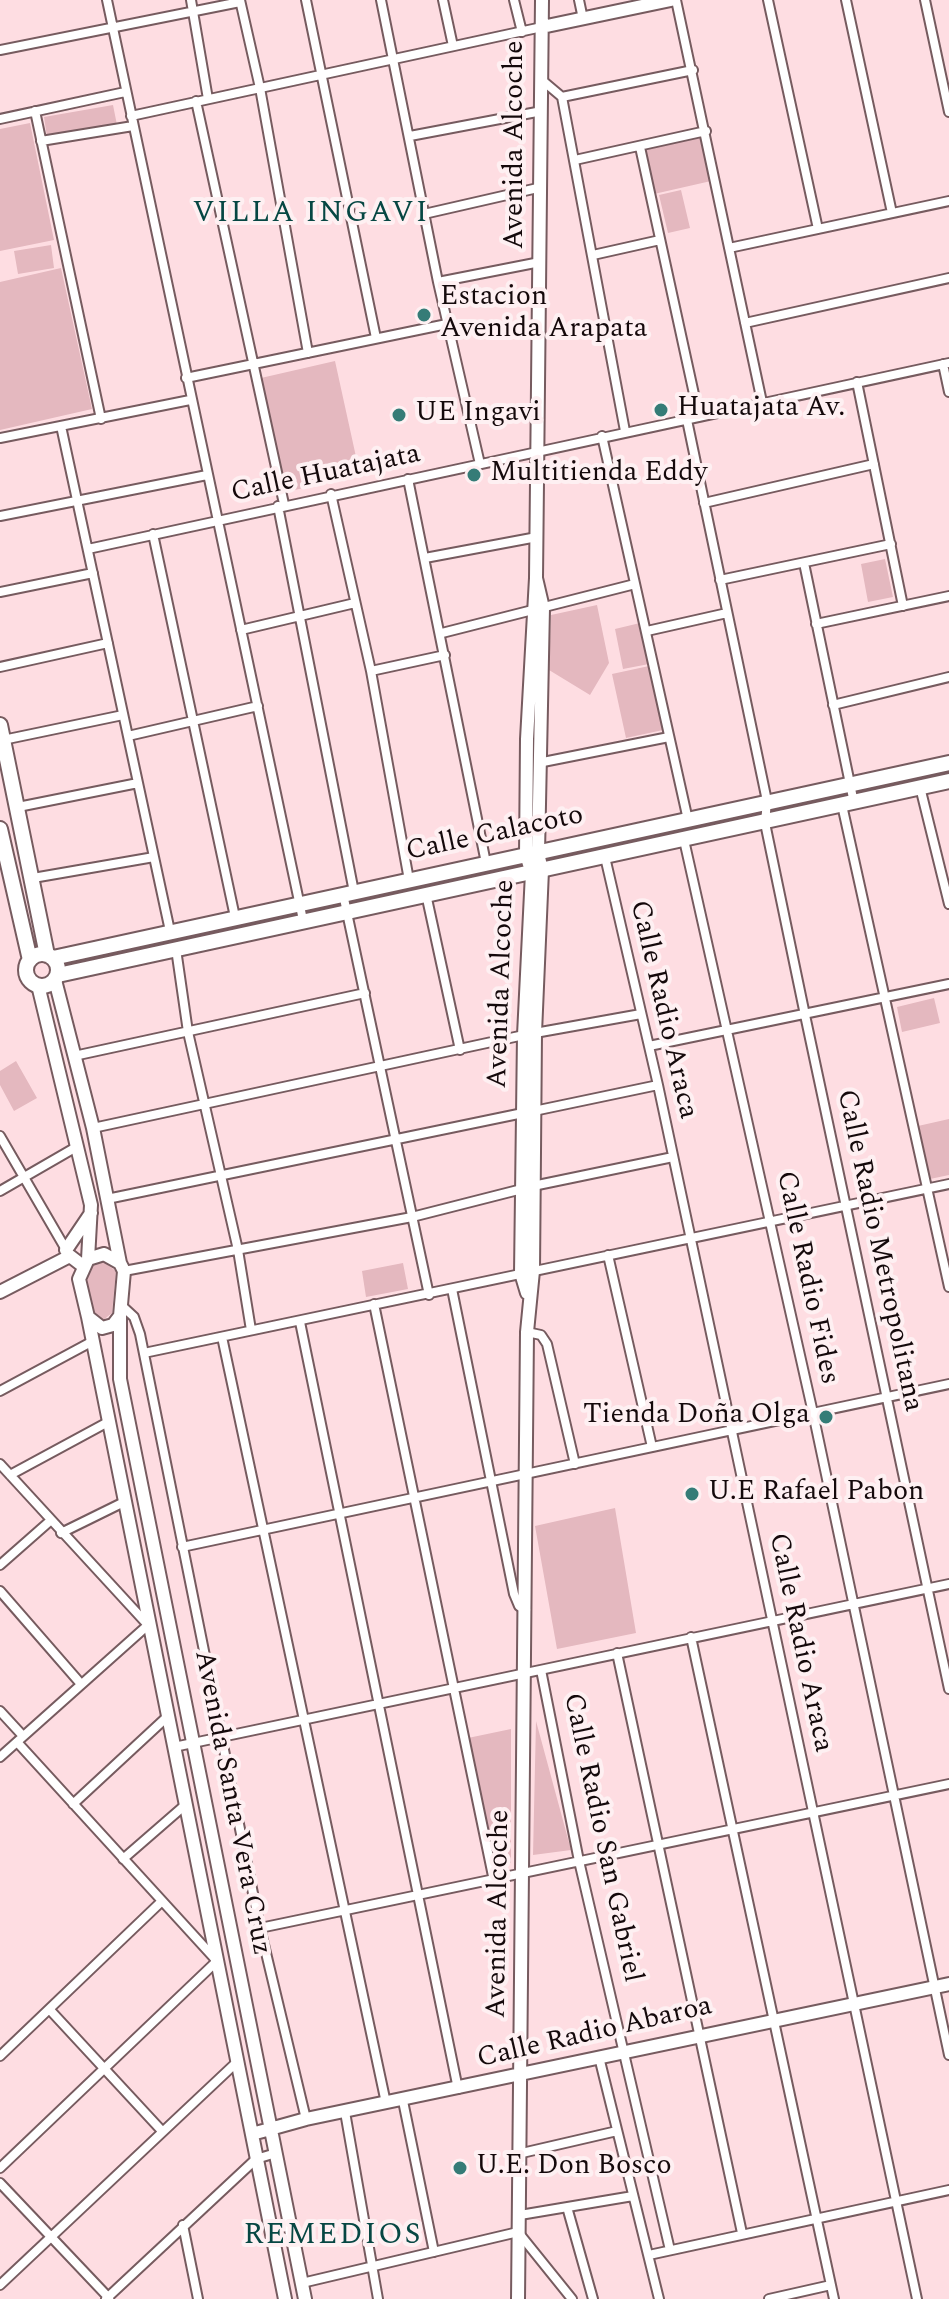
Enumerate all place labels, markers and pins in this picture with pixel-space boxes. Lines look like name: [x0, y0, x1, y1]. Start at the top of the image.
place label: Estacion Avenida Arapata: [440, 282, 648, 348]
marker: Estacion Avenida Arapata: [415, 306, 433, 324]
place label: Huatajata Av.: [677, 393, 845, 427]
place label: UE Ingavi: [415, 398, 541, 432]
marker: Huatajata Av.: [652, 401, 670, 419]
marker: UE Ingavi: [390, 406, 408, 424]
place label: Multitienda Eddy: [490, 458, 707, 492]
marker: Multitienda Eddy: [465, 466, 483, 484]
place label: Tienda Doña Olga: [583, 1400, 810, 1434]
marker: Tienda Doña Olga: [817, 1408, 835, 1426]
place label: U.E Rafael Pabon: [708, 1477, 924, 1511]
marker: U.E Rafael Pabon: [683, 1485, 701, 1503]
place label: U.E. Don Bosco: [476, 2151, 672, 2185]
marker: U.E. Don Bosco: [451, 2159, 469, 2177]

